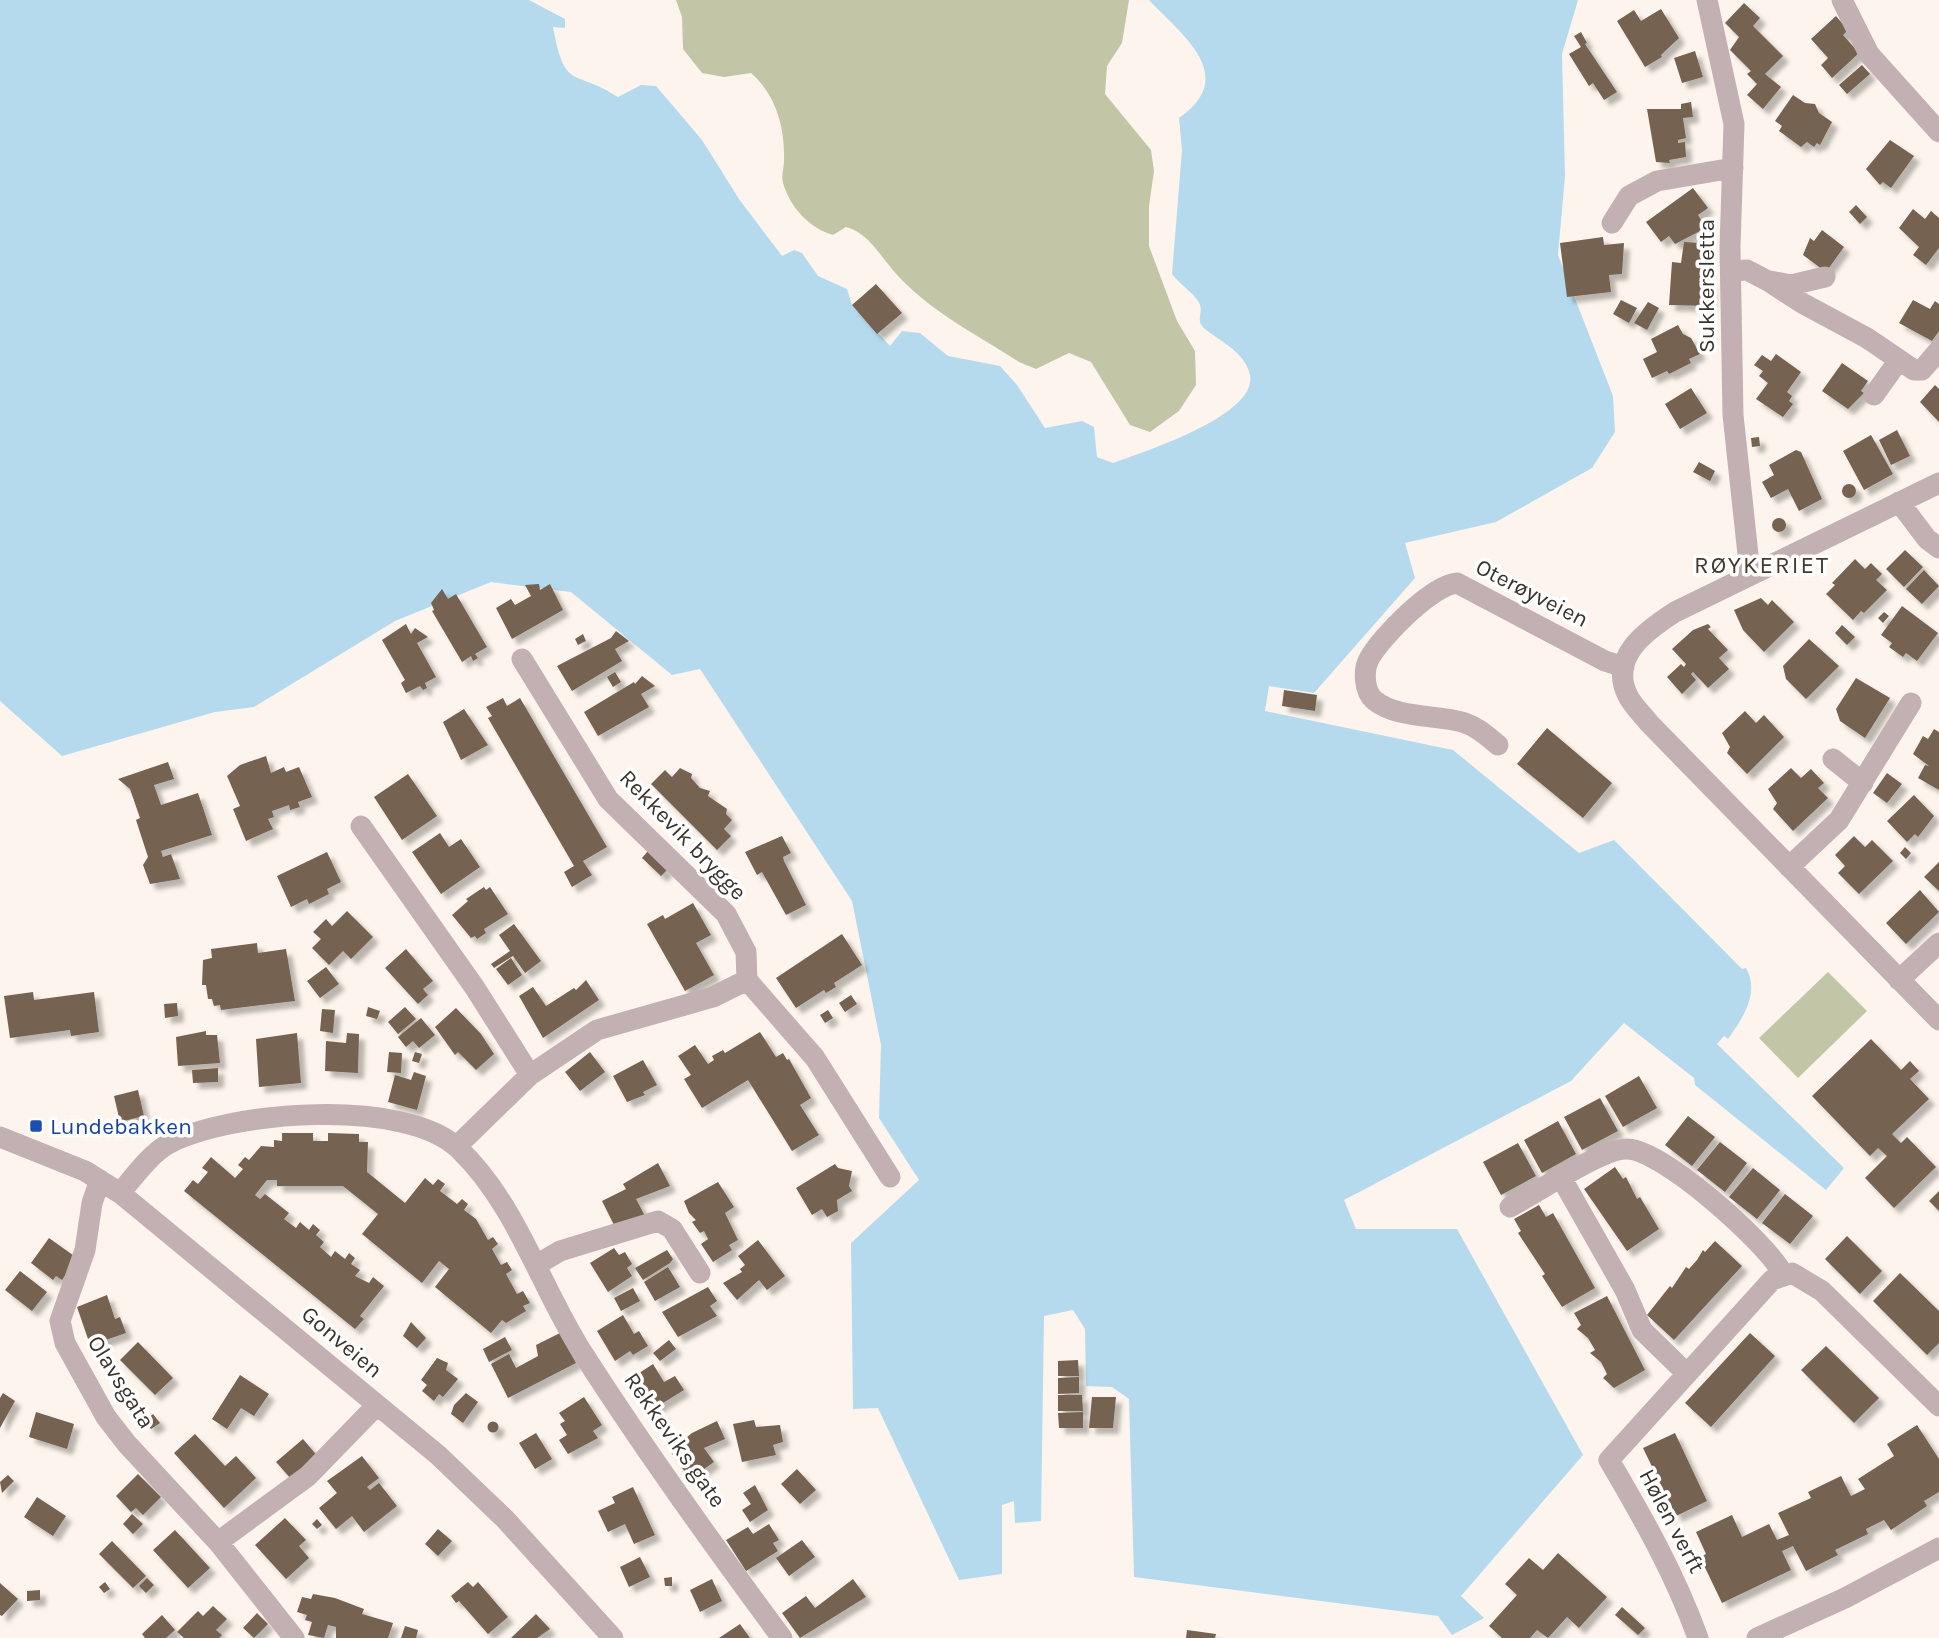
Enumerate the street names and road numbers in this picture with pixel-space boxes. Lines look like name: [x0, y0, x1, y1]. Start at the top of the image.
street label: Sukkersletta: [1693, 219, 1720, 353]
street label: Oterøyveien: [1471, 553, 1593, 633]
street label: Rekkevik brygge: [614, 764, 752, 906]
street label: Gonveien: [296, 1300, 388, 1384]
street label: Olavsgata: [82, 1331, 160, 1433]
street label: Rekkeviks gate: [618, 1367, 732, 1513]
street label: Hølen verft: [1633, 1464, 1711, 1578]

